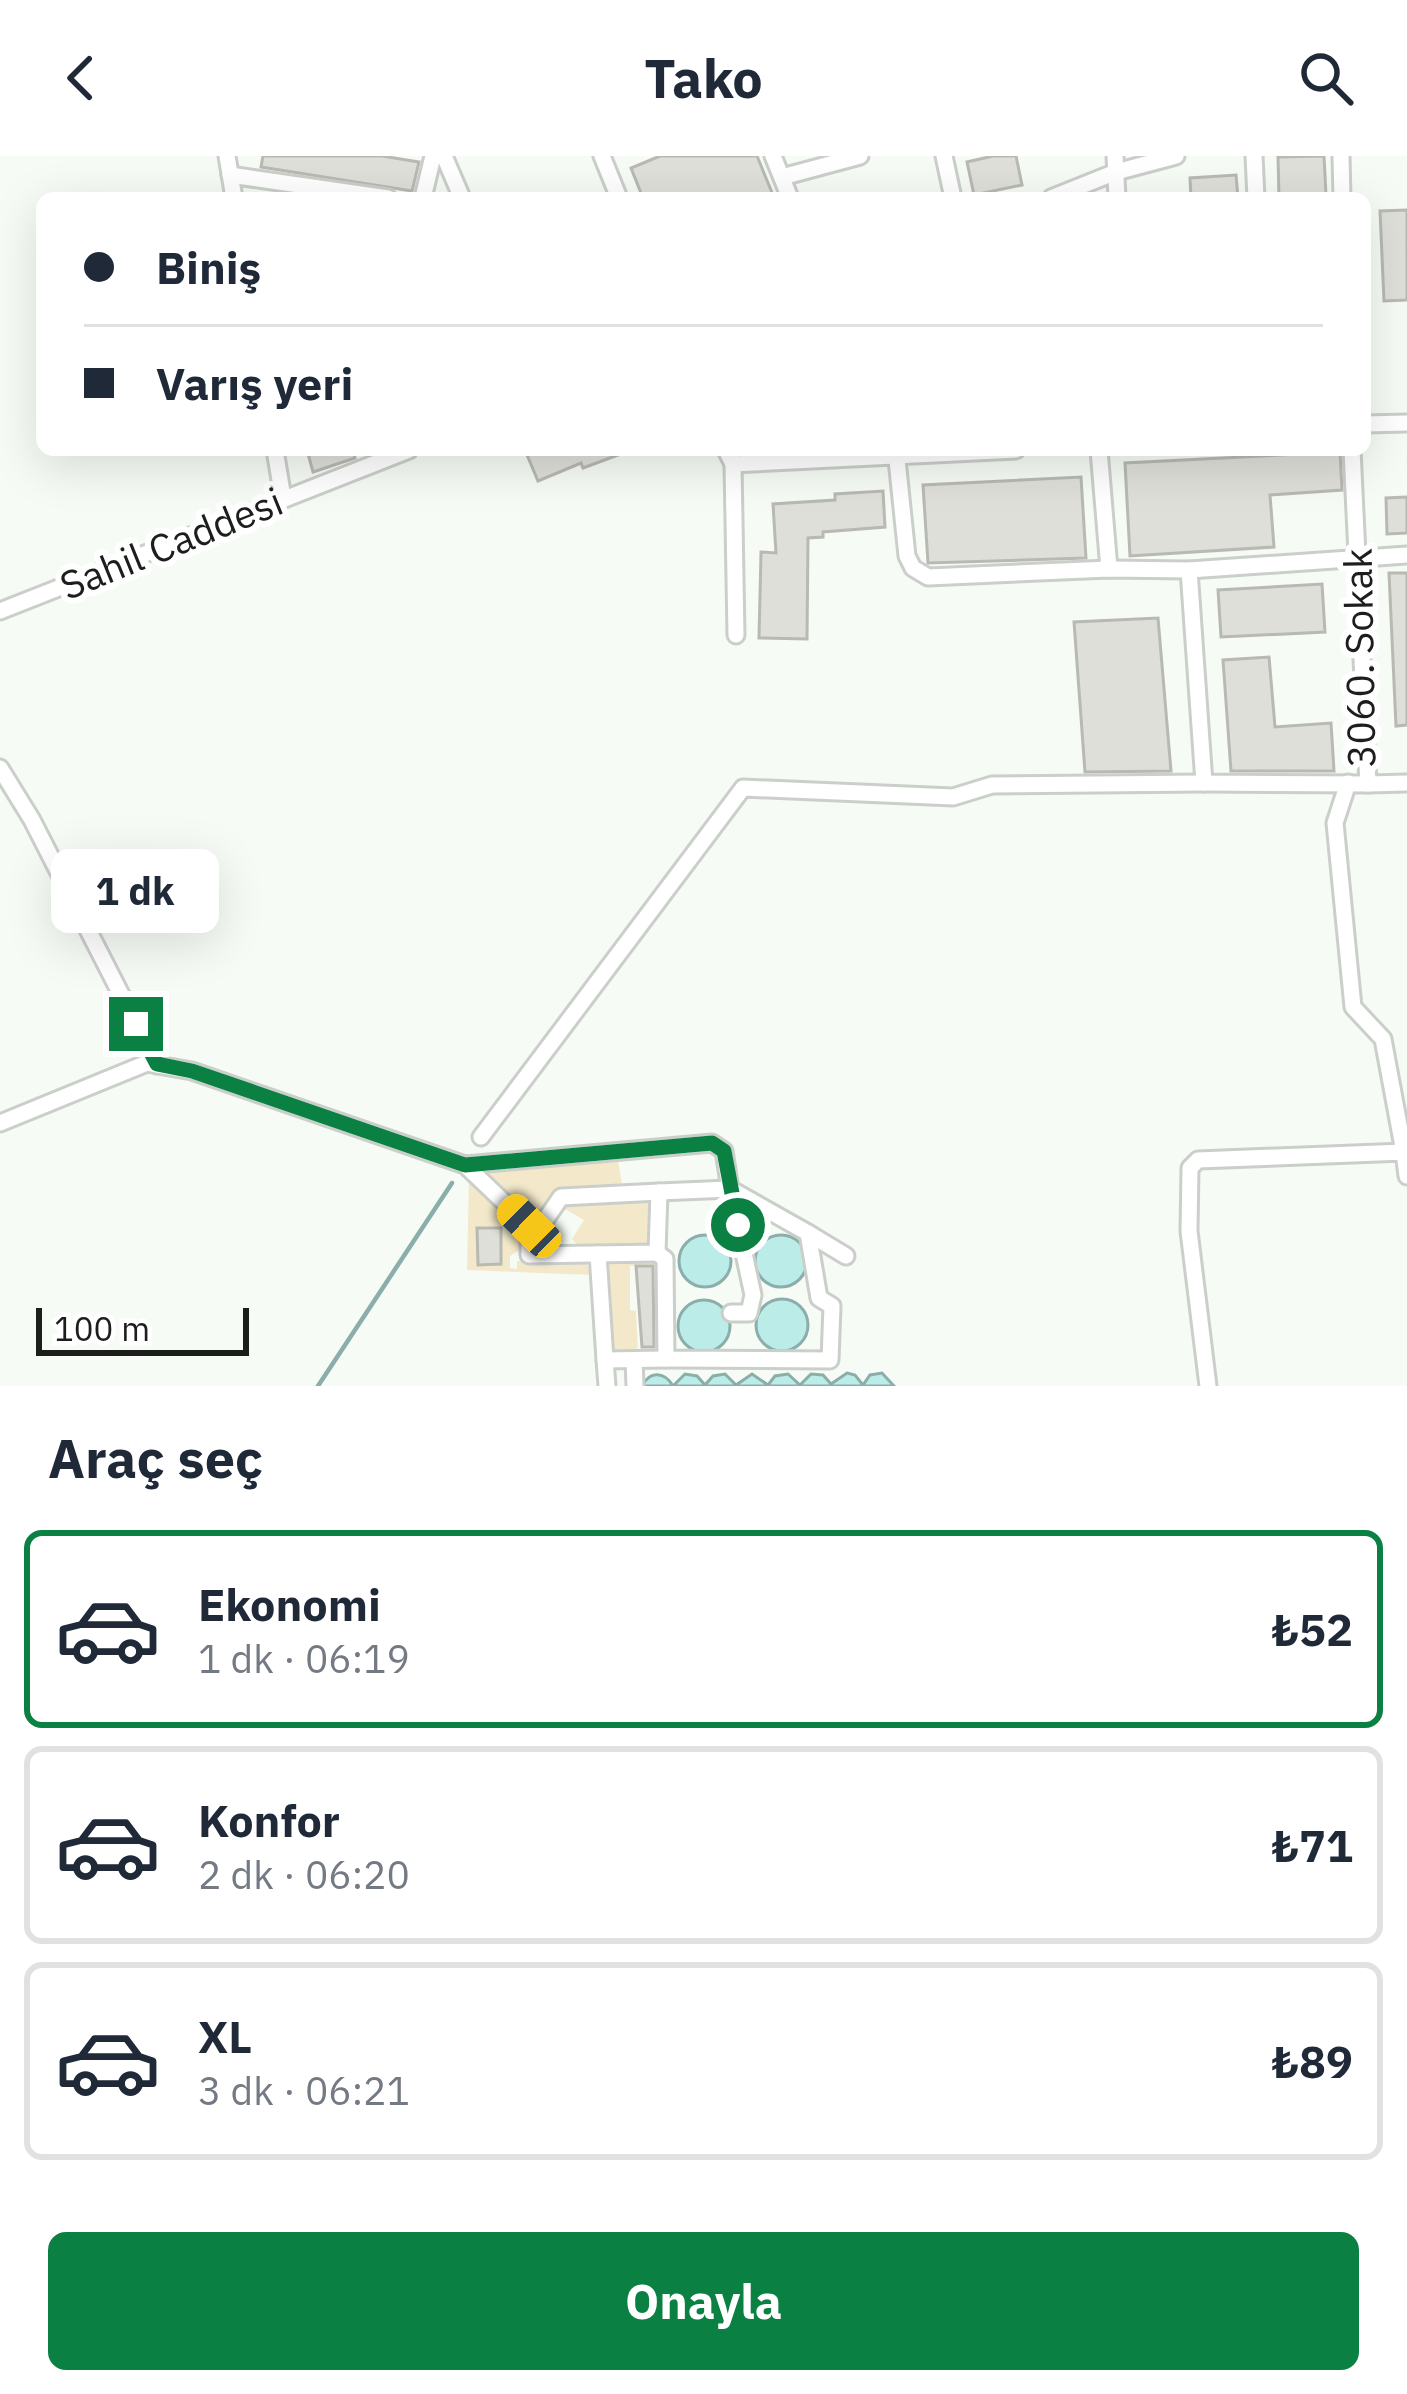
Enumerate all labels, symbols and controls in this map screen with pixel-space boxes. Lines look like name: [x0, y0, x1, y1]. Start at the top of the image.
text: Tako: [644, 43, 763, 113]
icon: back: [48, 45, 114, 111]
icon: search: [1293, 45, 1359, 111]
text: Biniş: [156, 238, 261, 296]
text: Varış yeri: [156, 354, 353, 412]
street label: Sahil Caddesi: [52, 475, 290, 611]
street label: 3060. Sokak: [1332, 548, 1386, 768]
callout: 1 dk: [52, 850, 220, 934]
text: 1 dk: [96, 865, 174, 916]
route end: [109, 997, 163, 1051]
car: [491, 1188, 567, 1264]
route start: [711, 1198, 765, 1252]
scale bar: [36, 1302, 249, 1355]
text: 100 m: [54, 1307, 150, 1350]
text: Araç seç: [48, 1423, 263, 1493]
icon: car: [54, 1575, 162, 1683]
text: Ekonomi: [198, 1575, 381, 1633]
text: ₺52: [1272, 1600, 1353, 1658]
text: 1 dk · 06:19: [198, 1633, 410, 1684]
icon: car: [54, 1791, 162, 1899]
text: Konfor: [198, 1791, 340, 1849]
text: ₺71: [1272, 1816, 1353, 1874]
text: 2 dk · 06:20: [198, 1849, 410, 1900]
icon: car: [54, 2007, 162, 2115]
text: XL: [198, 2007, 252, 2065]
text: ₺89: [1272, 2032, 1353, 2090]
text: 3 dk · 06:21: [198, 2065, 410, 2116]
button: Onayla: [48, 2232, 1359, 2370]

